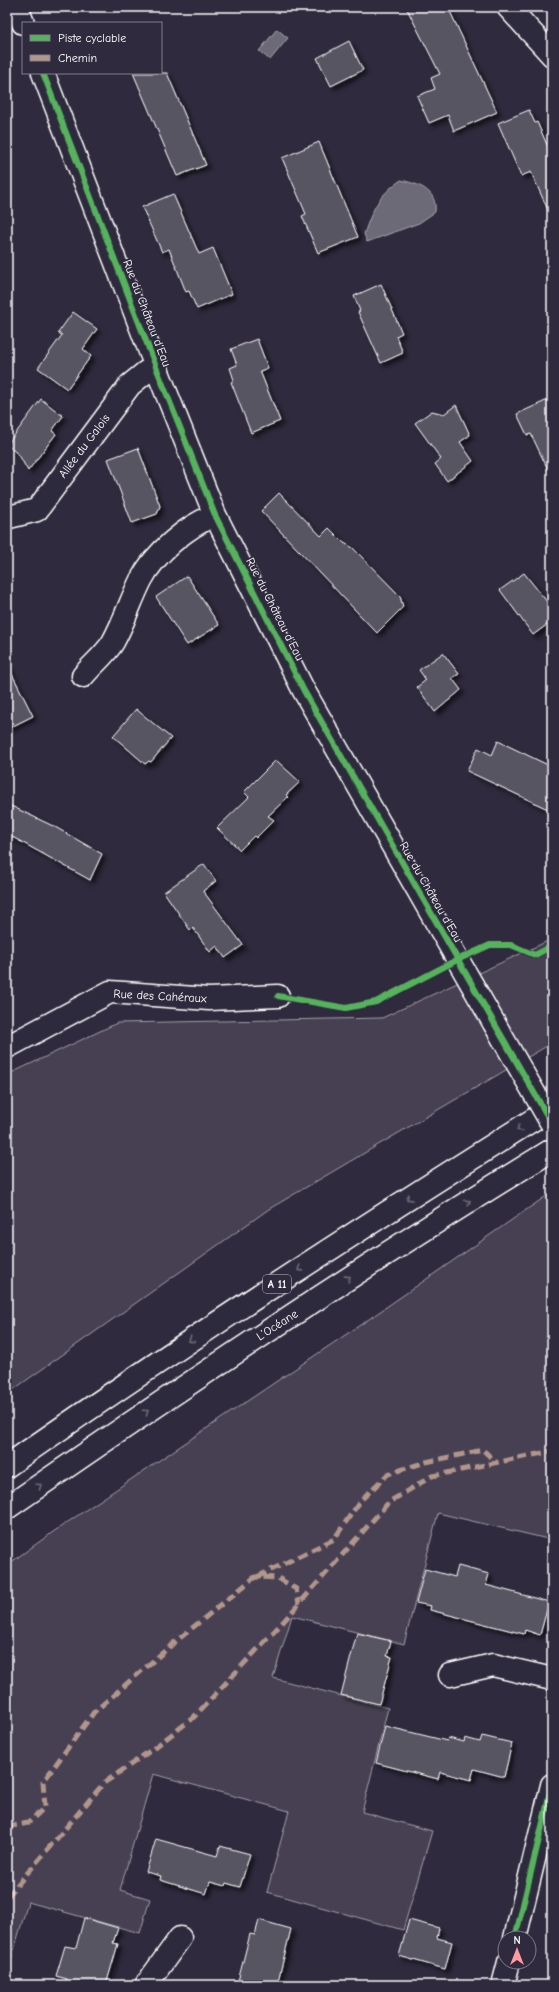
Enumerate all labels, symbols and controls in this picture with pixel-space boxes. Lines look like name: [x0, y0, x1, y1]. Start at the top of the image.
legend: [22, 22, 162, 74]
text: Piste cyclable: [58, 31, 126, 45]
text: Chemin: [58, 51, 97, 65]
street label: Rue du Château d'Eau: [120, 258, 174, 368]
street label: Allée du Galois: [55, 411, 113, 481]
street label: Rue du Château d'Eau: [243, 555, 307, 663]
street label: Rue du Château d'Eau: [397, 839, 465, 945]
street label: Rue des Cahéraux: [113, 987, 207, 1005]
one-way arrow: [516, 1124, 523, 1132]
one-way arrow: [406, 1194, 413, 1201]
one-way arrow: [464, 1199, 471, 1207]
one-way arrow: [297, 1264, 304, 1272]
road number: A 11: [263, 1275, 291, 1293]
one-way arrow: [344, 1276, 351, 1283]
street label: L’Océane: [254, 1306, 300, 1344]
one-way arrow: [188, 1335, 195, 1343]
one-way arrow: [142, 1409, 149, 1417]
one-way arrow: [35, 1483, 42, 1491]
north arrow: [497, 1930, 537, 1970]
text: N: [513, 1934, 521, 1947]

